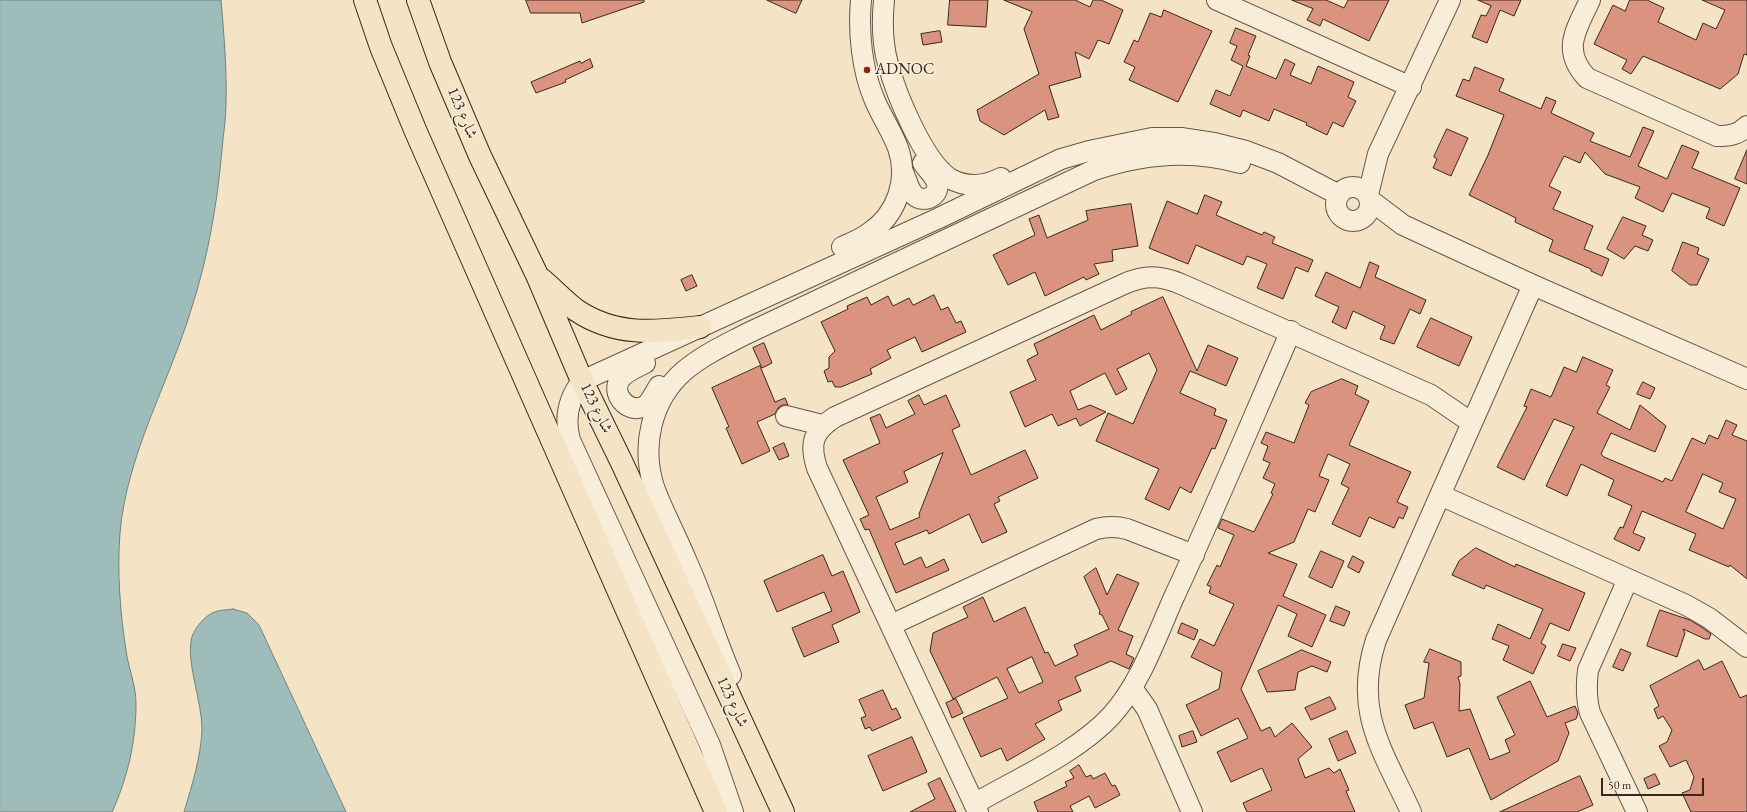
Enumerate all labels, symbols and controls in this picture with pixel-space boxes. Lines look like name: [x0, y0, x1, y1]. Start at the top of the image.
place label: ADNOC: [875, 60, 934, 80]
marker: ADNOC: [862, 65, 872, 75]
street label: شارع 123: [443, 84, 481, 142]
street label: شارع 123: [576, 380, 616, 436]
street label: شارع 123: [712, 673, 752, 731]
scale bar: [1603, 770, 1706, 796]
text: 50 m: [1608, 777, 1631, 793]

